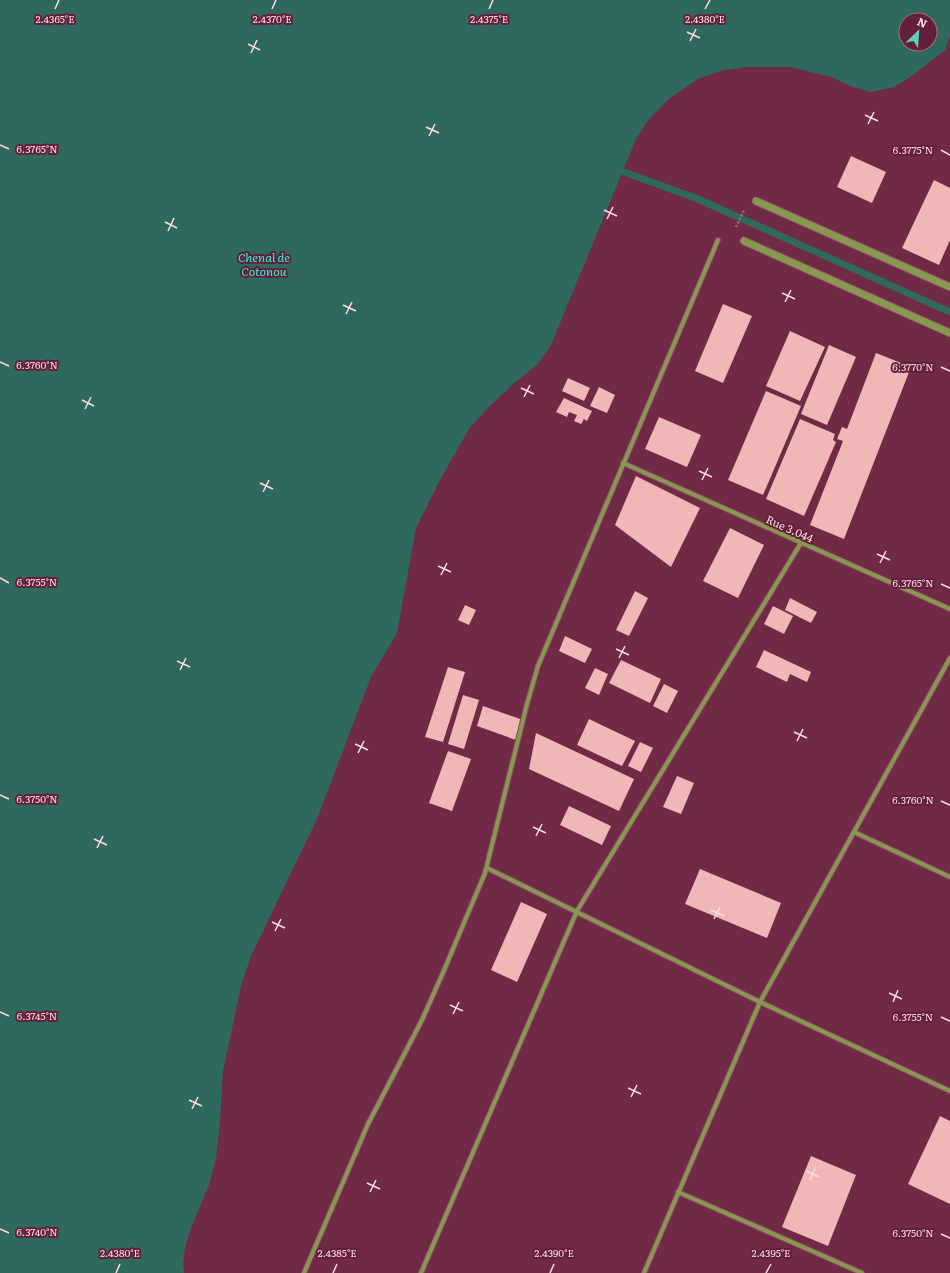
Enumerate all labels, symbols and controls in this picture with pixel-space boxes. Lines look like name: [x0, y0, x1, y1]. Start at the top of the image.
text: 2.4365°E: [35, 11, 75, 26]
text: 2.4370°E: [252, 11, 292, 26]
text: 2.4375°E: [470, 11, 508, 26]
text: 2.4380°E: [685, 11, 725, 26]
north arrow: [898, 12, 938, 52]
text: N: [915, 13, 930, 31]
text: 6.3765°N: [17, 141, 57, 156]
text: 6.3775°N: [893, 142, 933, 157]
water label: Chenal de Cotonou: [238, 248, 290, 280]
text: 6.3760°N: [16, 357, 58, 372]
text: 6.3770°N: [892, 359, 934, 374]
street label: Rue 3.044: [764, 510, 816, 546]
text: 6.3755°N: [17, 574, 57, 589]
text: 6.3765°N: [893, 575, 933, 590]
text: 6.3750°N: [16, 791, 58, 806]
text: 6.3760°N: [892, 792, 934, 807]
text: 6.3745°N: [17, 1008, 57, 1023]
text: 6.3755°N: [893, 1009, 933, 1024]
text: 6.3740°N: [16, 1224, 58, 1239]
text: 6.3750°N: [892, 1225, 934, 1240]
text: 2.4380°E: [100, 1245, 140, 1260]
text: 2.4385°E: [317, 1245, 357, 1260]
text: 2.4390°E: [534, 1245, 574, 1260]
text: 2.4395°E: [752, 1245, 790, 1260]

